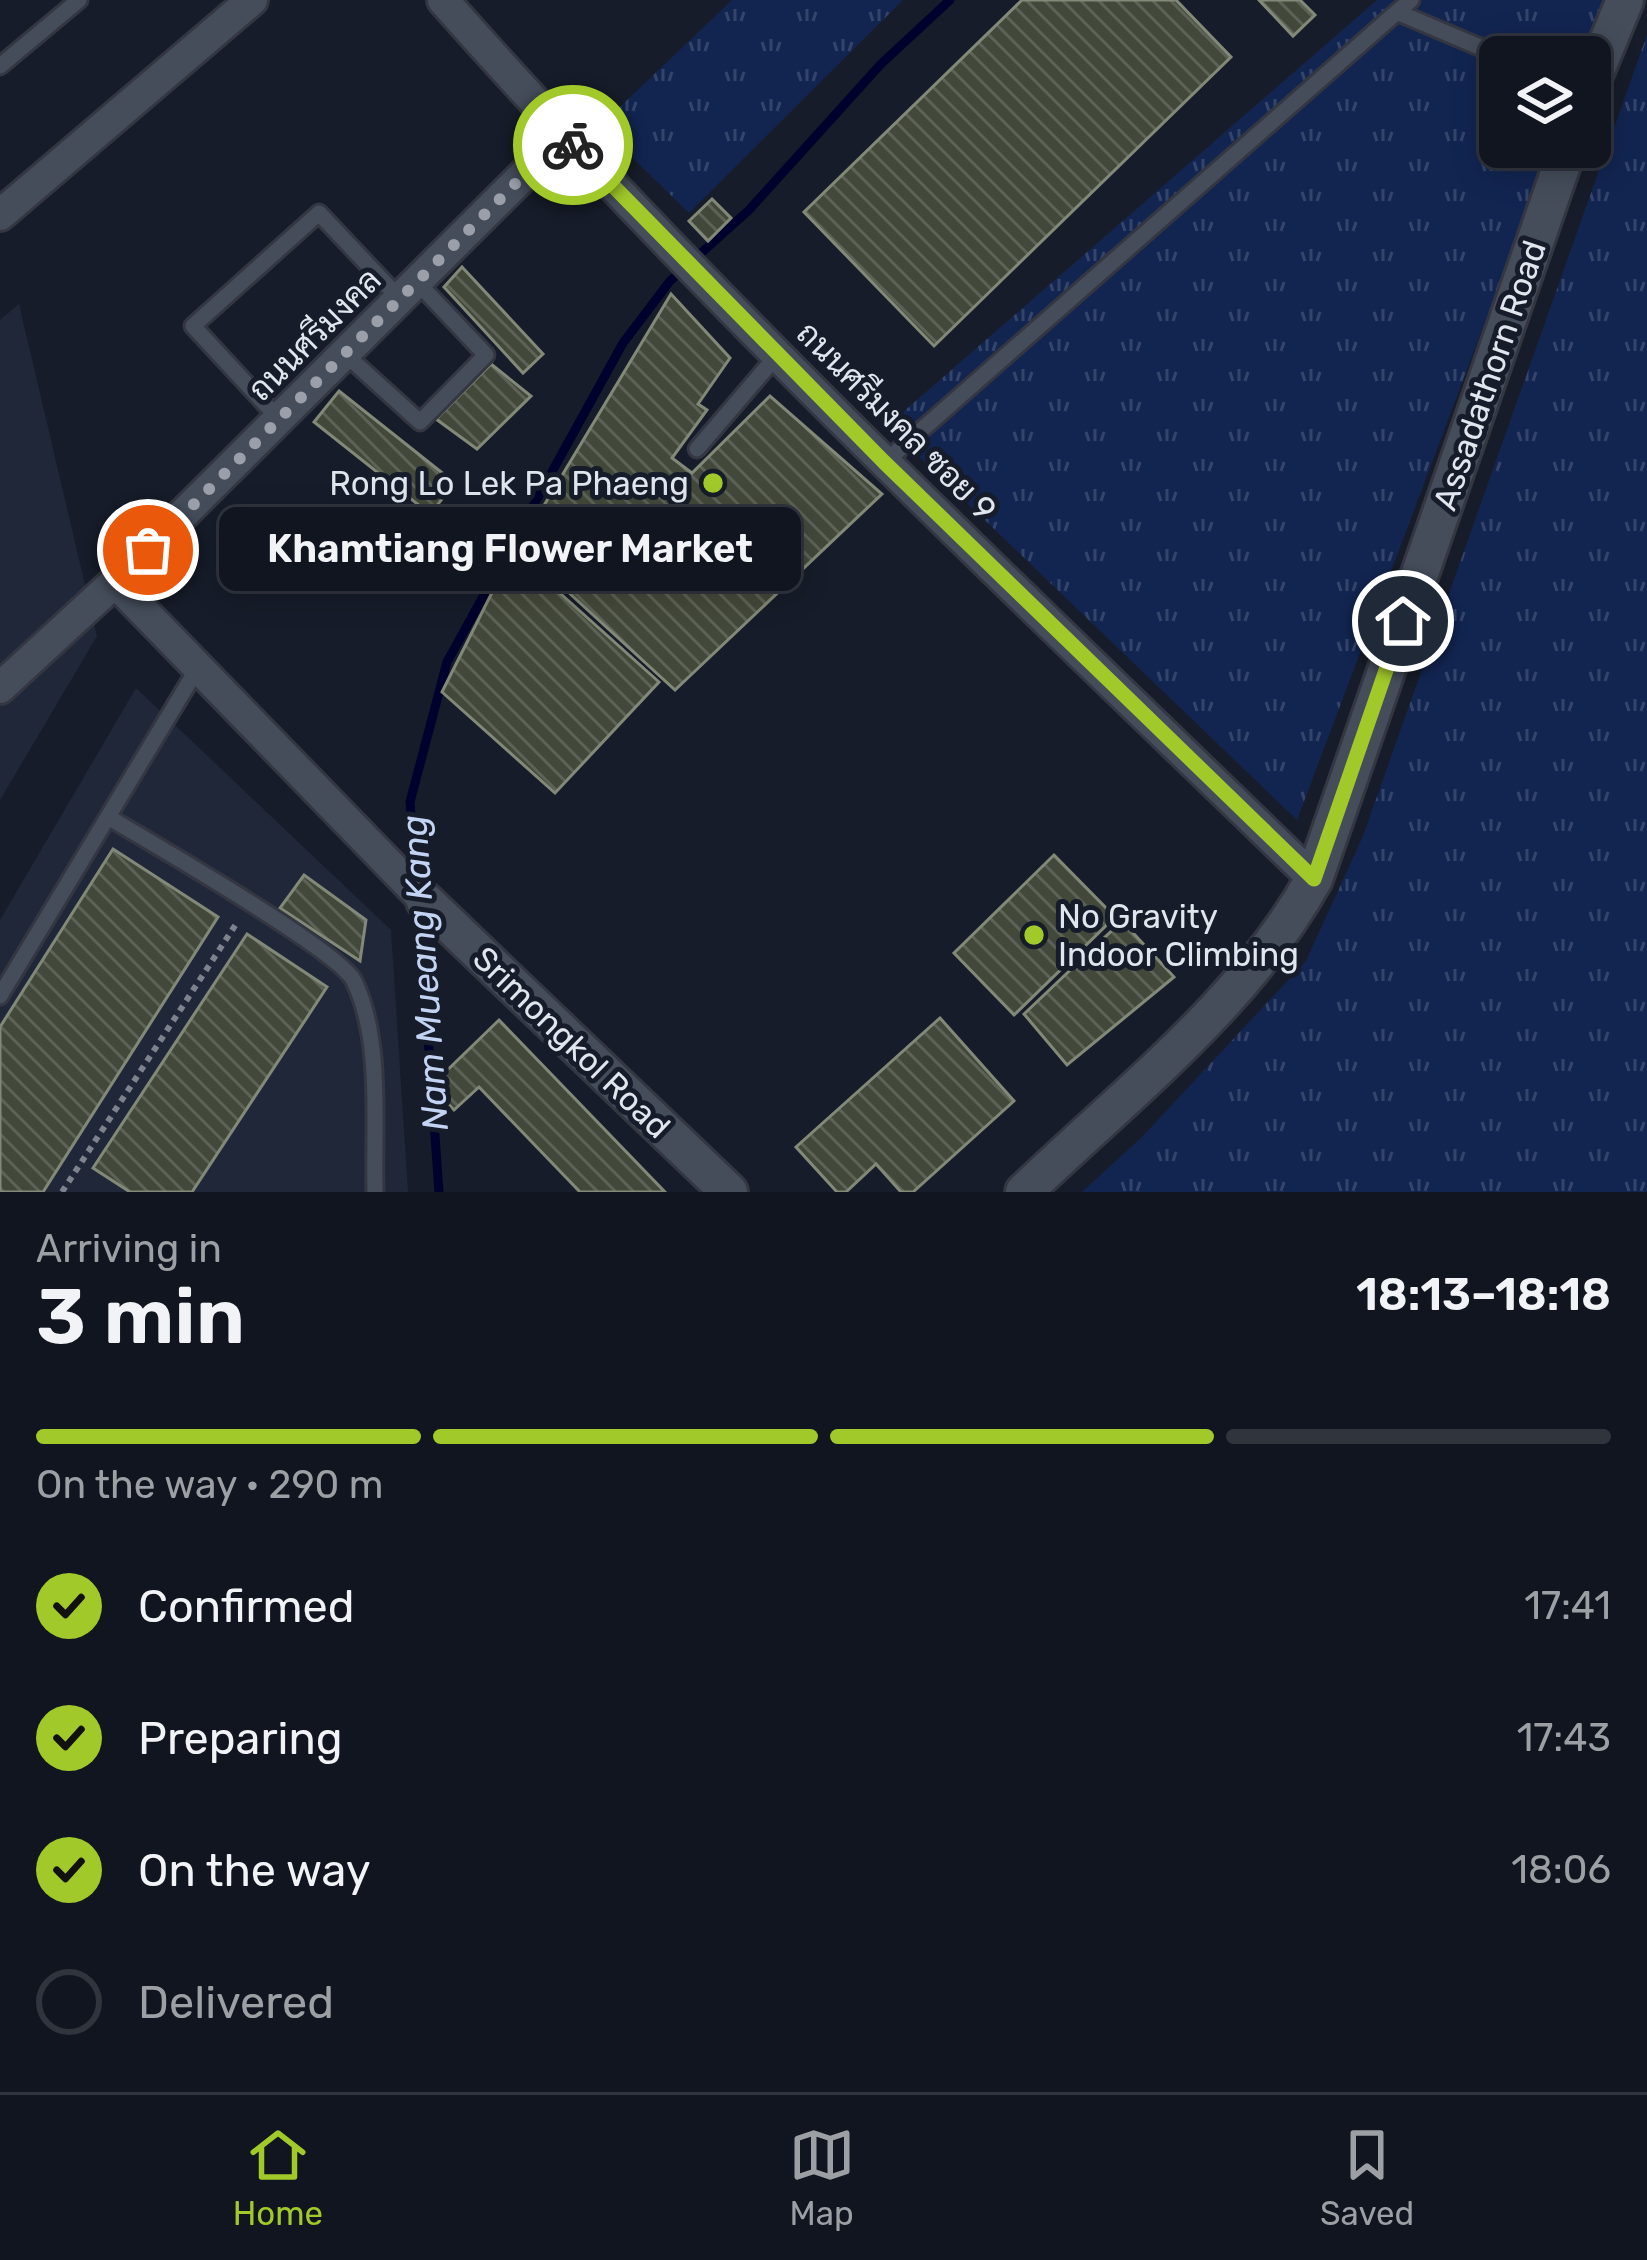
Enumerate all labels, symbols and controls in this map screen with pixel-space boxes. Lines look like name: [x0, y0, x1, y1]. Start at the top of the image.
map controls: [1479, 36, 1611, 168]
button: layers: [1479, 36, 1611, 168]
courier: [513, 85, 633, 205]
icon: bike: [540, 112, 606, 178]
street label: Assadathorn Road: [1425, 235, 1554, 515]
street label: ถนนศรีมงคล: [240, 260, 389, 409]
street label: ถนนศรีมงคล ซอย 9: [789, 314, 1004, 529]
place label: Rong Lo Lek Pa Phaeng: [329, 464, 689, 503]
marker: Rong Lo Lek Pa Phaeng: [700, 470, 726, 496]
pin: [97, 499, 199, 601]
callout: Khamtiang Flower Market: [220, 508, 802, 592]
icon: bag: [115, 517, 181, 583]
text: Khamtiang Flower Market: [267, 526, 753, 572]
pin: [1352, 570, 1454, 672]
icon: home: [1370, 588, 1436, 654]
water label: Nam Mueang Kang: [392, 814, 457, 1132]
place label: No Gravity Indoor Climbing: [1058, 897, 1299, 974]
marker: No Gravity Indoor Climbing: [1021, 922, 1047, 948]
street label: Srimongkol Road: [465, 939, 678, 1146]
text: Arriving in: [36, 1226, 222, 1272]
text: 18:13–18:18: [1356, 1268, 1611, 1321]
text: 3 min: [36, 1270, 245, 1363]
text: On the way · 290 m: [36, 1462, 384, 1508]
icon: check: [36, 1573, 102, 1639]
text: Confirmed: [138, 1580, 355, 1633]
text: 17:41: [1524, 1583, 1611, 1629]
icon: check: [36, 1705, 102, 1771]
text: Preparing: [138, 1712, 343, 1765]
text: 17:43: [1517, 1715, 1611, 1761]
icon: check: [36, 1837, 102, 1903]
text: On the way: [138, 1844, 371, 1897]
text: 18:06: [1511, 1847, 1611, 1893]
text: Delivered: [138, 1976, 334, 2029]
tab: Home: [233, 2122, 323, 2233]
tab: Map: [789, 2122, 855, 2233]
tab: Saved: [1320, 2122, 1414, 2233]

